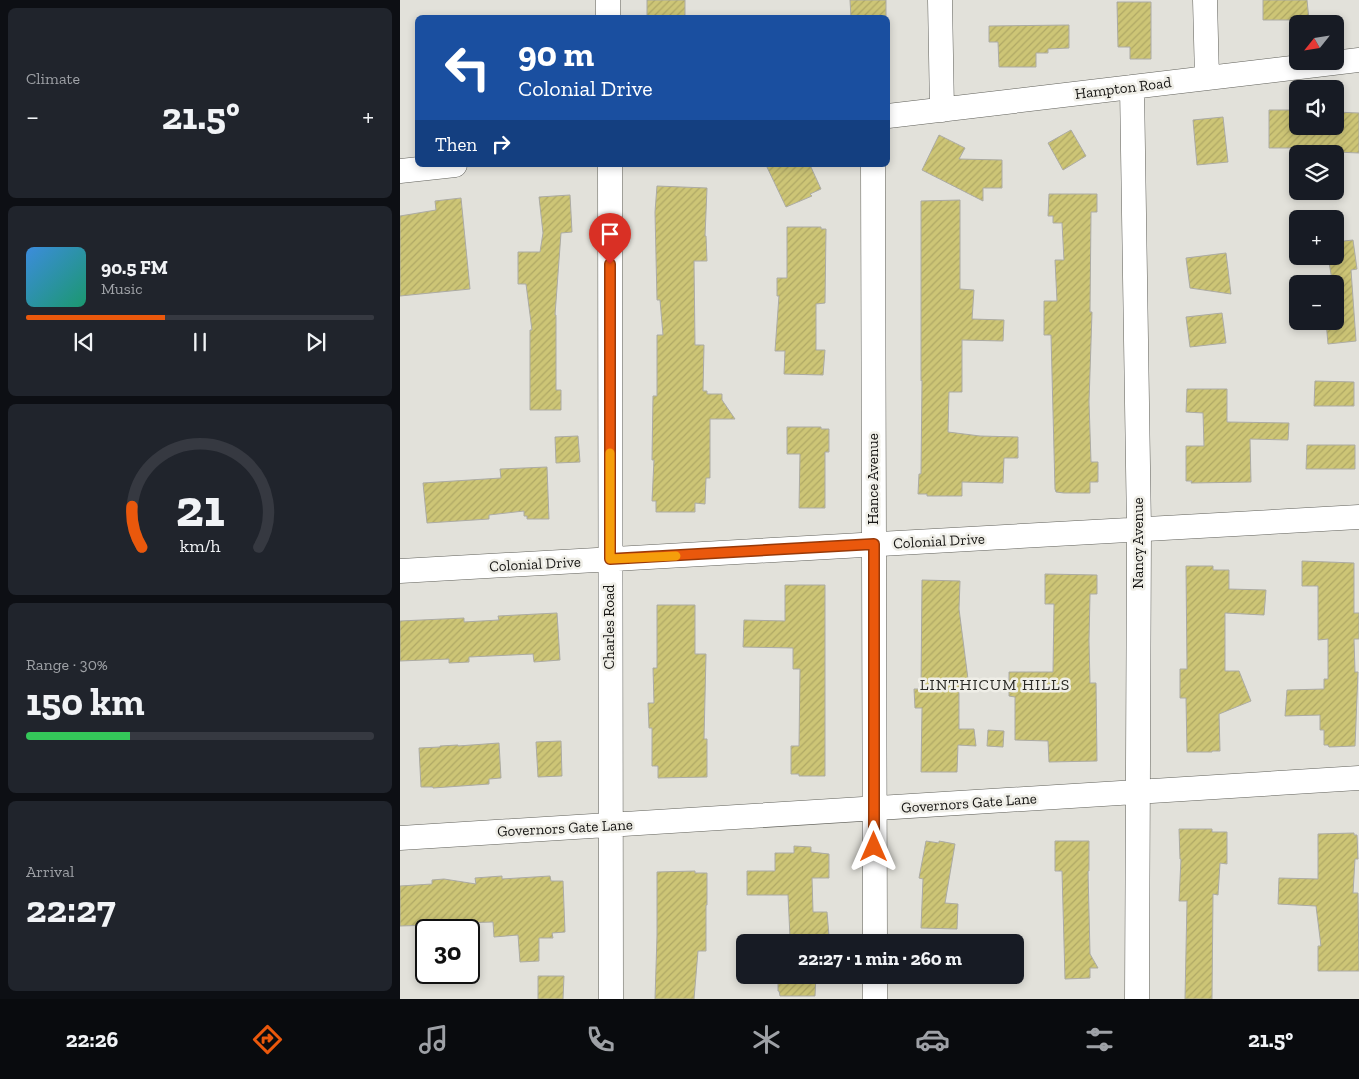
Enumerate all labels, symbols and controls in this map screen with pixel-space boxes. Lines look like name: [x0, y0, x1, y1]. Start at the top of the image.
north arrow: [1289, 15, 1344, 70]
map controls: [1289, 15, 1344, 330]
text: 90 m: [518, 33, 594, 75]
icon: left: [435, 35, 500, 100]
text: Climate: [26, 69, 80, 88]
street label: Hampton Road: [1074, 73, 1173, 103]
text: Colonial Drive: [518, 75, 653, 102]
button: sound: [1289, 80, 1344, 135]
text: 21.5°: [162, 93, 240, 139]
text: −: [26, 100, 39, 133]
text: +: [362, 100, 374, 133]
icon: right: [487, 130, 515, 158]
text: Then: [435, 133, 477, 156]
button: layers: [1289, 145, 1344, 200]
button: +: [1289, 210, 1344, 265]
pin: [589, 213, 631, 264]
icon: arrive: [596, 220, 624, 248]
text: 90.5 FM: [101, 256, 168, 279]
button: −: [1289, 275, 1344, 330]
text: Music: [101, 279, 143, 298]
icon: previous: [70, 328, 98, 356]
icon: pause: [186, 328, 214, 356]
icon: next: [302, 328, 330, 356]
street label: Hance Avenue: [864, 433, 882, 525]
text: 21: [176, 477, 224, 539]
street label: Nancy Avenue: [1129, 497, 1147, 589]
street label: Colonial Drive: [893, 530, 985, 552]
text: km/h: [180, 535, 220, 557]
street label: Colonial Drive: [489, 553, 581, 575]
street label: Charles Road: [600, 584, 618, 669]
text: Range · 30%: [26, 655, 108, 674]
district label: LINTHICUM HILLS: [920, 675, 1070, 694]
text: 150 km: [26, 679, 144, 725]
street label: Governors Gate Lane: [901, 789, 1037, 817]
street label: Governors Gate Lane: [497, 815, 633, 841]
position arrow: [847, 820, 899, 872]
text: Arrival: [26, 862, 74, 881]
text: 22:27: [26, 886, 115, 932]
speed limit sign: 30: [415, 919, 480, 984]
text: 22:27 · 1 min · 260 m: [798, 947, 962, 970]
icon: directions: [250, 1022, 285, 1057]
icon: music: [416, 1022, 451, 1057]
icon: phone: [583, 1022, 618, 1057]
icon: climate: [749, 1022, 784, 1057]
icon: car: [915, 1022, 950, 1057]
icon: filters: [1082, 1022, 1117, 1057]
text: 22:26: [66, 1026, 118, 1053]
text: 21.5°: [1248, 1026, 1293, 1053]

